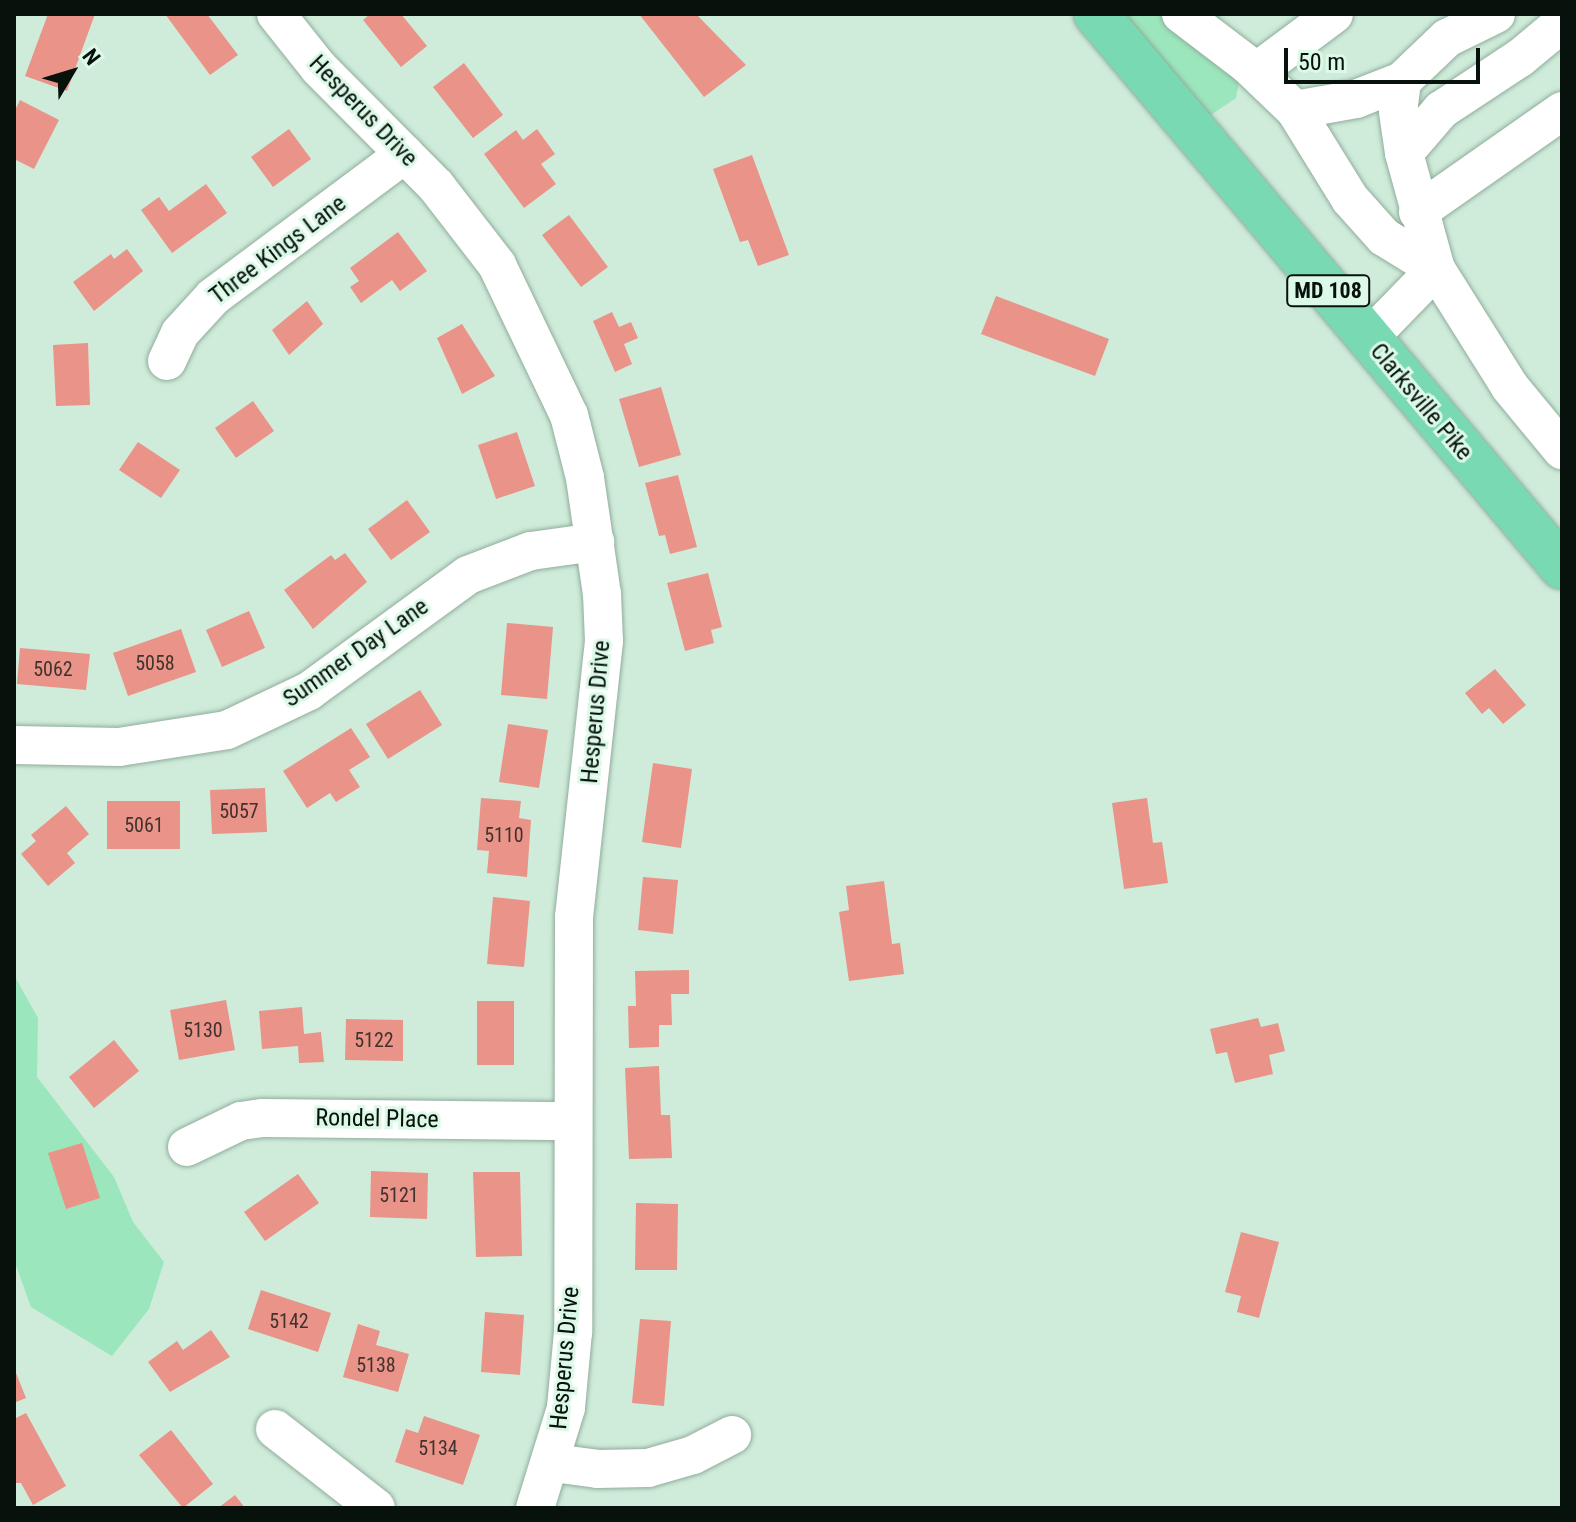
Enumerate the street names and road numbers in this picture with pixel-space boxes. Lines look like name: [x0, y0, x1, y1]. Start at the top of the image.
street label: Hesperus Drive: [303, 49, 423, 173]
street label: Three Kings Lane: [204, 189, 352, 311]
road number: MD 108: [1286, 273, 1370, 309]
street label: Clarksville Pike: [1364, 338, 1478, 466]
street label: Summer Day Lane: [278, 592, 434, 714]
street label: Hesperus Drive: [575, 639, 617, 785]
street label: Rondel Place: [315, 1104, 439, 1134]
street label: Hesperus Drive: [544, 1285, 586, 1431]

